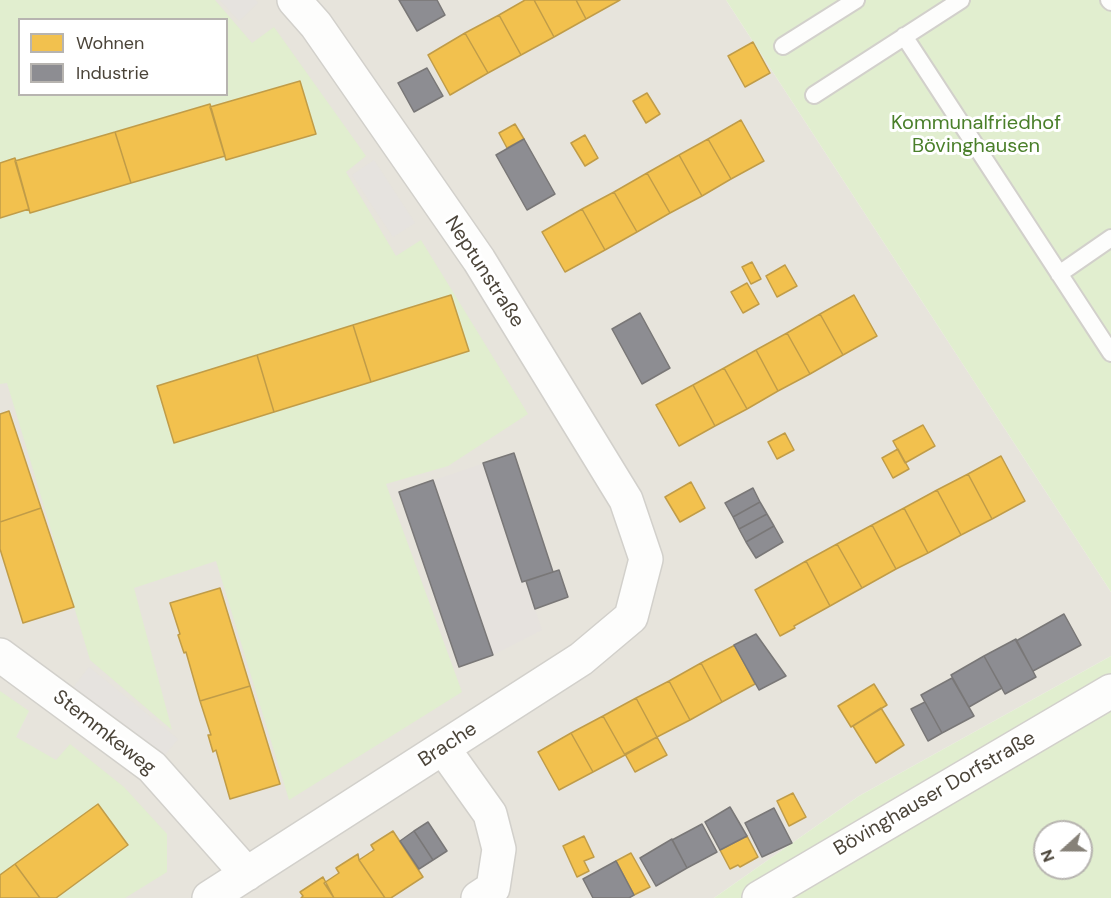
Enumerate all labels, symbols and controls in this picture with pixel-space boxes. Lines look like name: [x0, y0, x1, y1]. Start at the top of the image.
legend: [18, 18, 228, 96]
text: Wohnen: [76, 31, 144, 55]
text: Industrie: [76, 61, 149, 85]
park label: Kommunalfriedhof Bövinghausen: [891, 112, 1061, 159]
street label: Neptunstraße: [439, 212, 529, 332]
street label: Stemmkeweg: [48, 685, 160, 781]
street label: Brache: [414, 717, 482, 773]
street label: Bövinghauser Dorfstraße: [830, 726, 1040, 862]
north arrow: [1033, 820, 1093, 880]
text: N: [1036, 847, 1059, 865]

